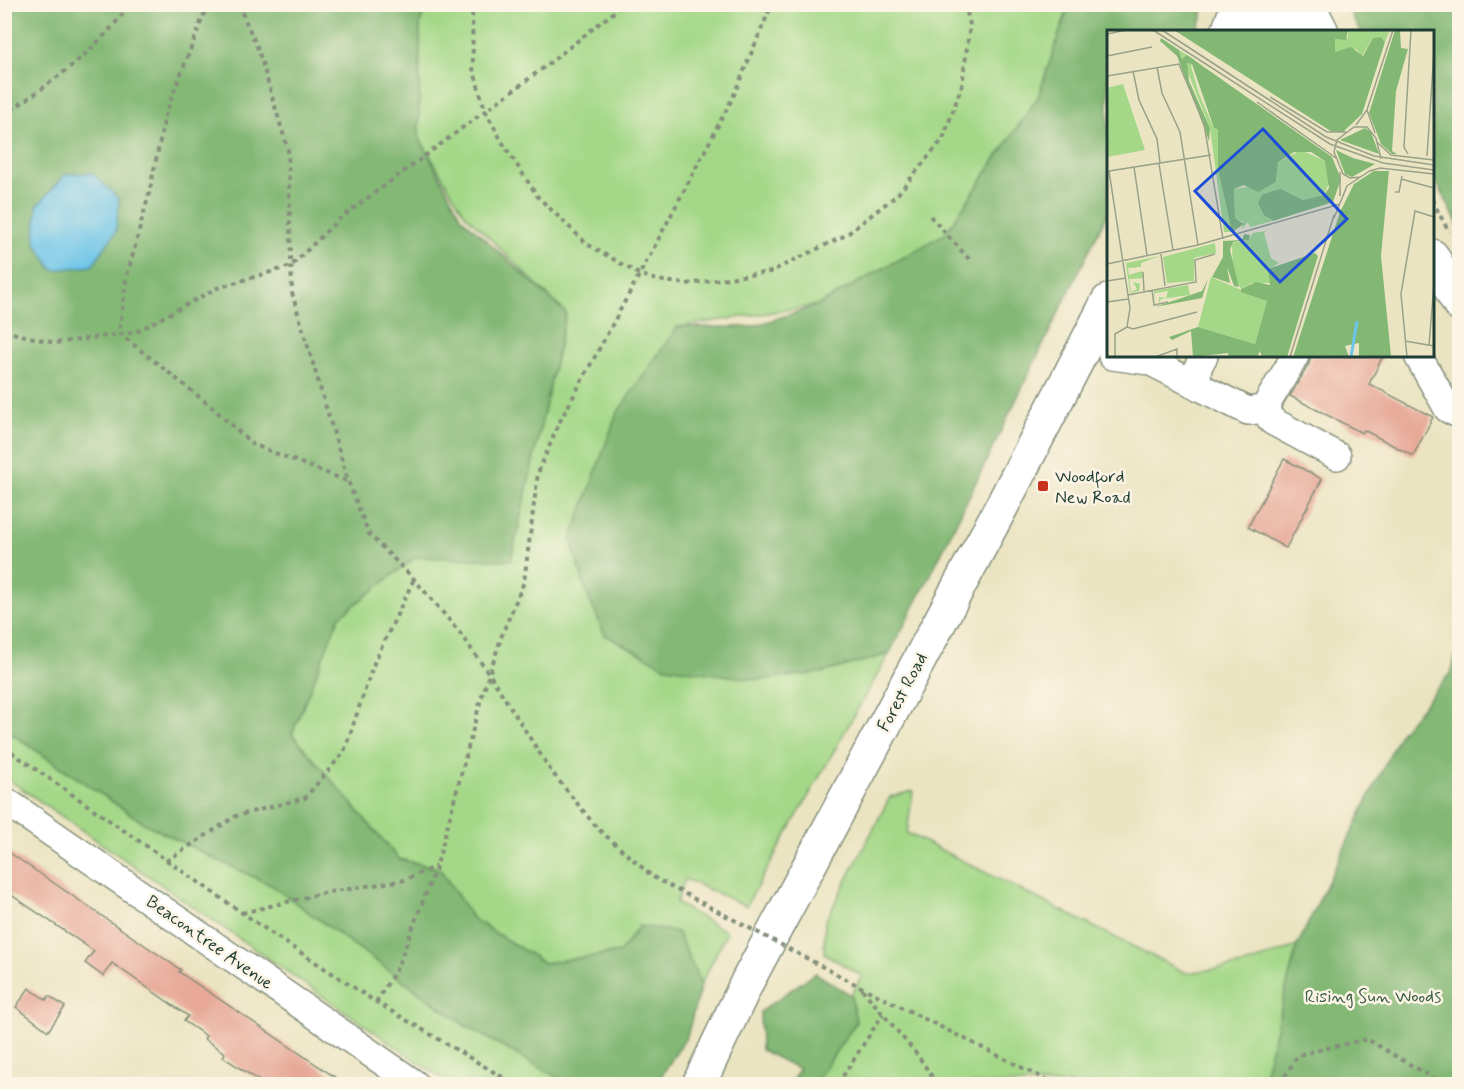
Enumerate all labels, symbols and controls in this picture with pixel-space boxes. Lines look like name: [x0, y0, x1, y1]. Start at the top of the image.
inset map: [1107, 30, 1434, 357]
place label: Woodford New Road: [1055, 465, 1131, 510]
marker: Woodford New Road: [1036, 479, 1050, 493]
street label: Forest Road: [872, 649, 934, 736]
street label: Beacontree Avenue: [141, 890, 278, 996]
park label: Rising Sun Woods: [1305, 985, 1441, 1009]

